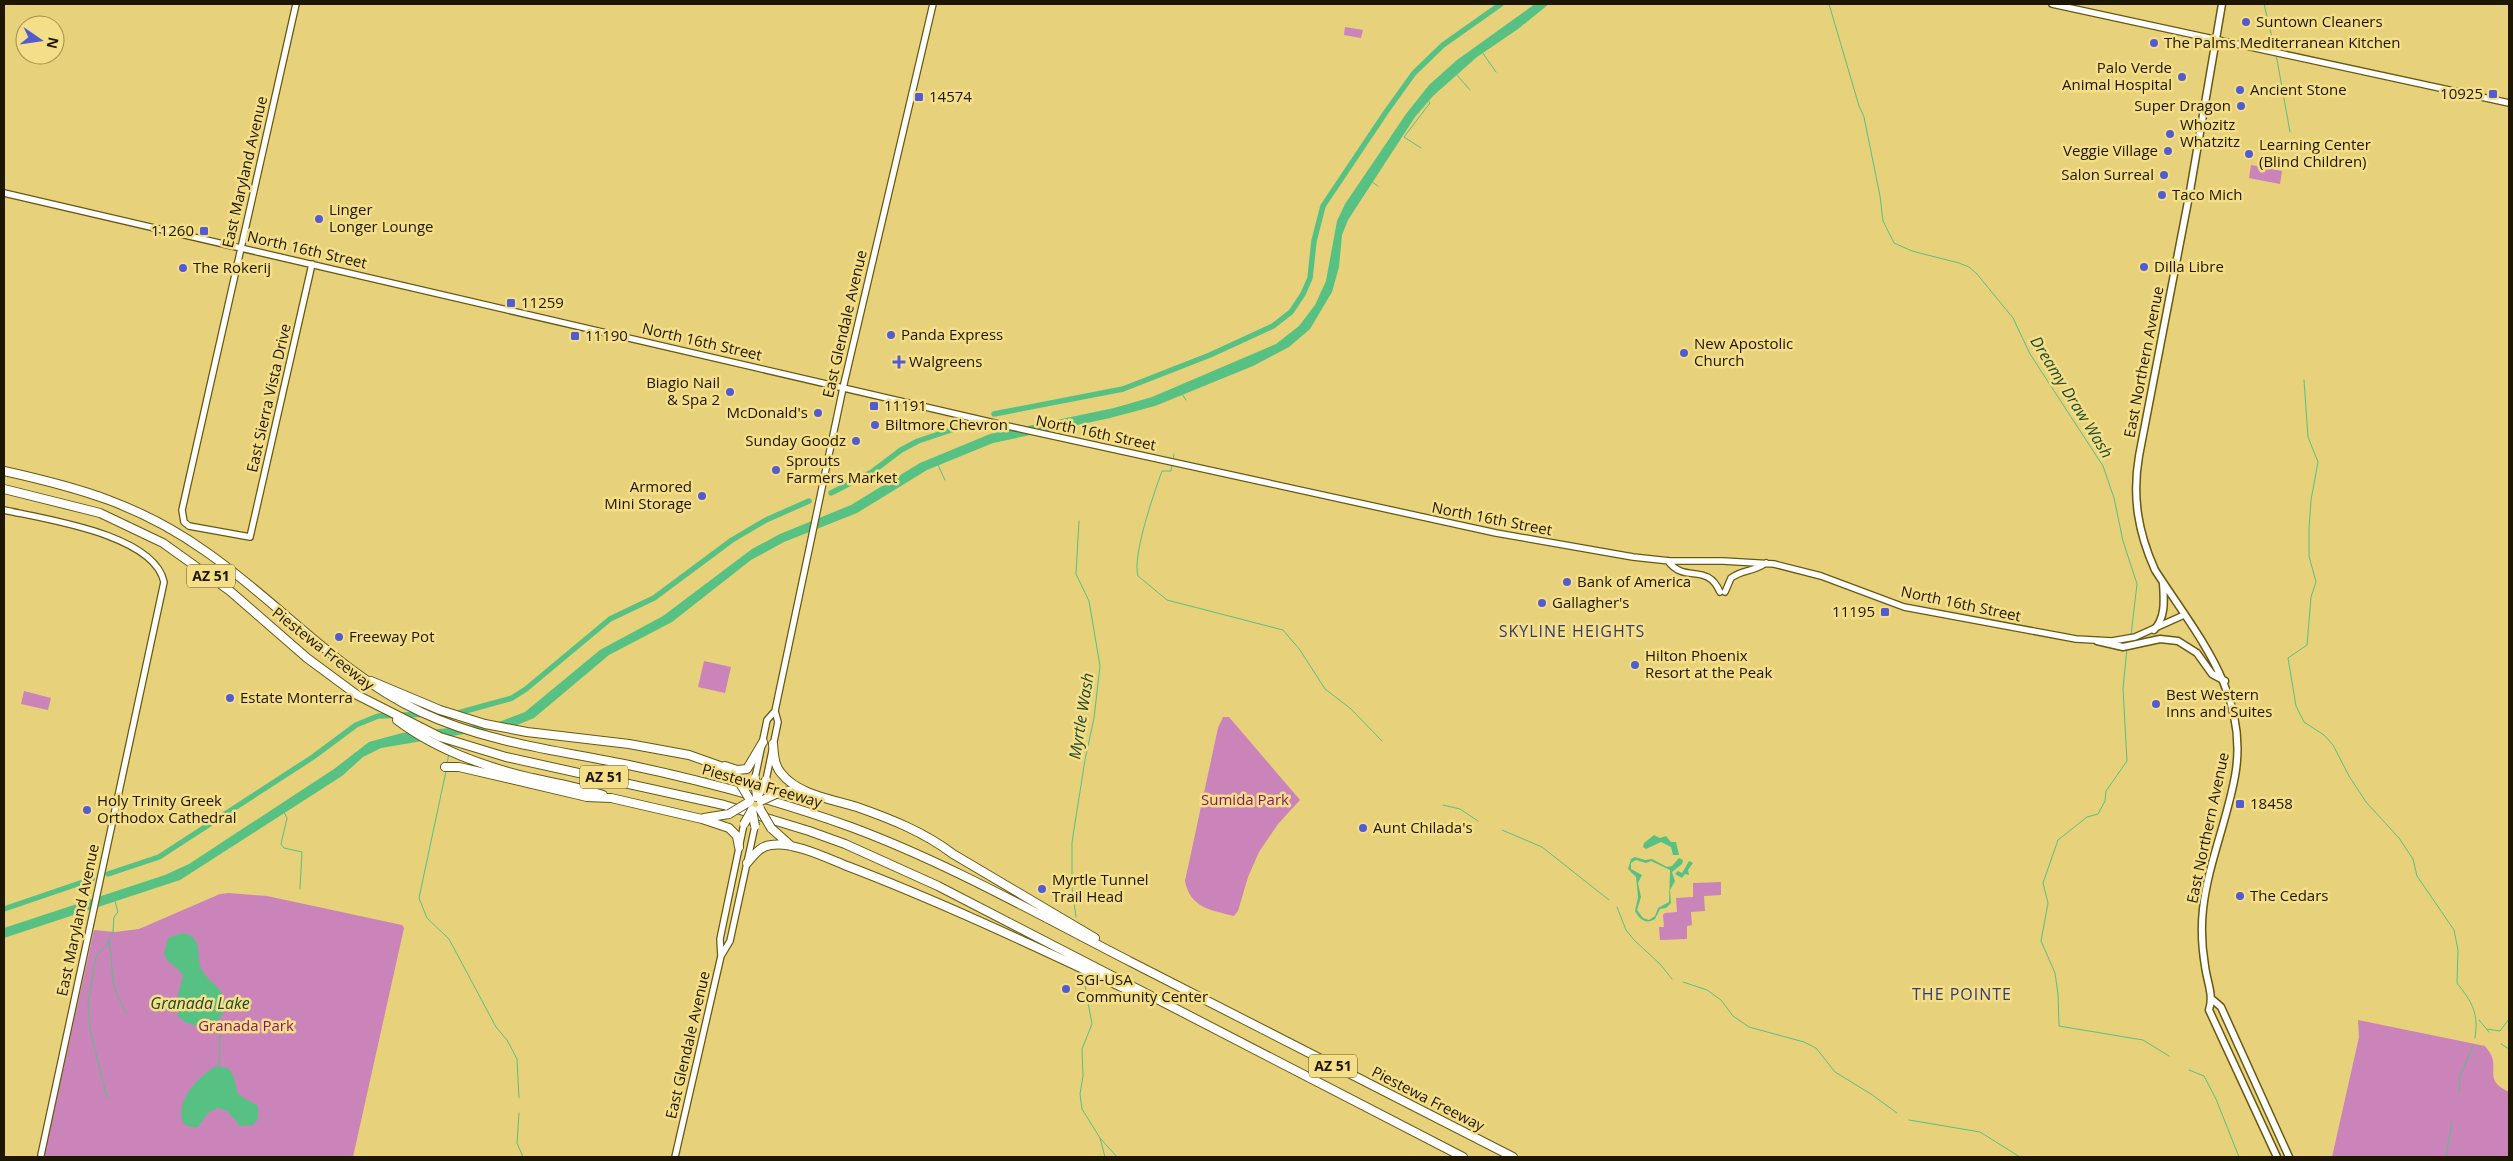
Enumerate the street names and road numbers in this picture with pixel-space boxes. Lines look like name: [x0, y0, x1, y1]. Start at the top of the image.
street label: East Maryland Avenue: [217, 94, 271, 250]
street label: North 16th Street: [245, 226, 369, 273]
street label: East Glendale Avenue: [817, 248, 871, 400]
street label: East Northern Avenue: [2119, 284, 2168, 439]
street label: North 16th Street: [640, 318, 764, 365]
street label: East Sierra Vista Drive: [241, 321, 295, 474]
street label: North 16th Street: [1034, 410, 1158, 455]
street label: North 16th Street: [1430, 497, 1554, 540]
road number: AZ 51: [187, 564, 235, 588]
street label: North 16th Street: [1899, 581, 2023, 626]
street label: Piestewa Freeway: [269, 602, 379, 695]
street label: East Northern Avenue: [2181, 750, 2233, 905]
street label: Piestewa Freeway: [700, 758, 825, 812]
road number: AZ 51: [580, 766, 628, 789]
street label: East Maryland Avenue: [51, 842, 103, 998]
street label: East Glendale Avenue: [660, 969, 714, 1121]
road number: AZ 51: [1309, 1054, 1357, 1078]
street label: Piestewa Freeway: [1369, 1061, 1489, 1135]

